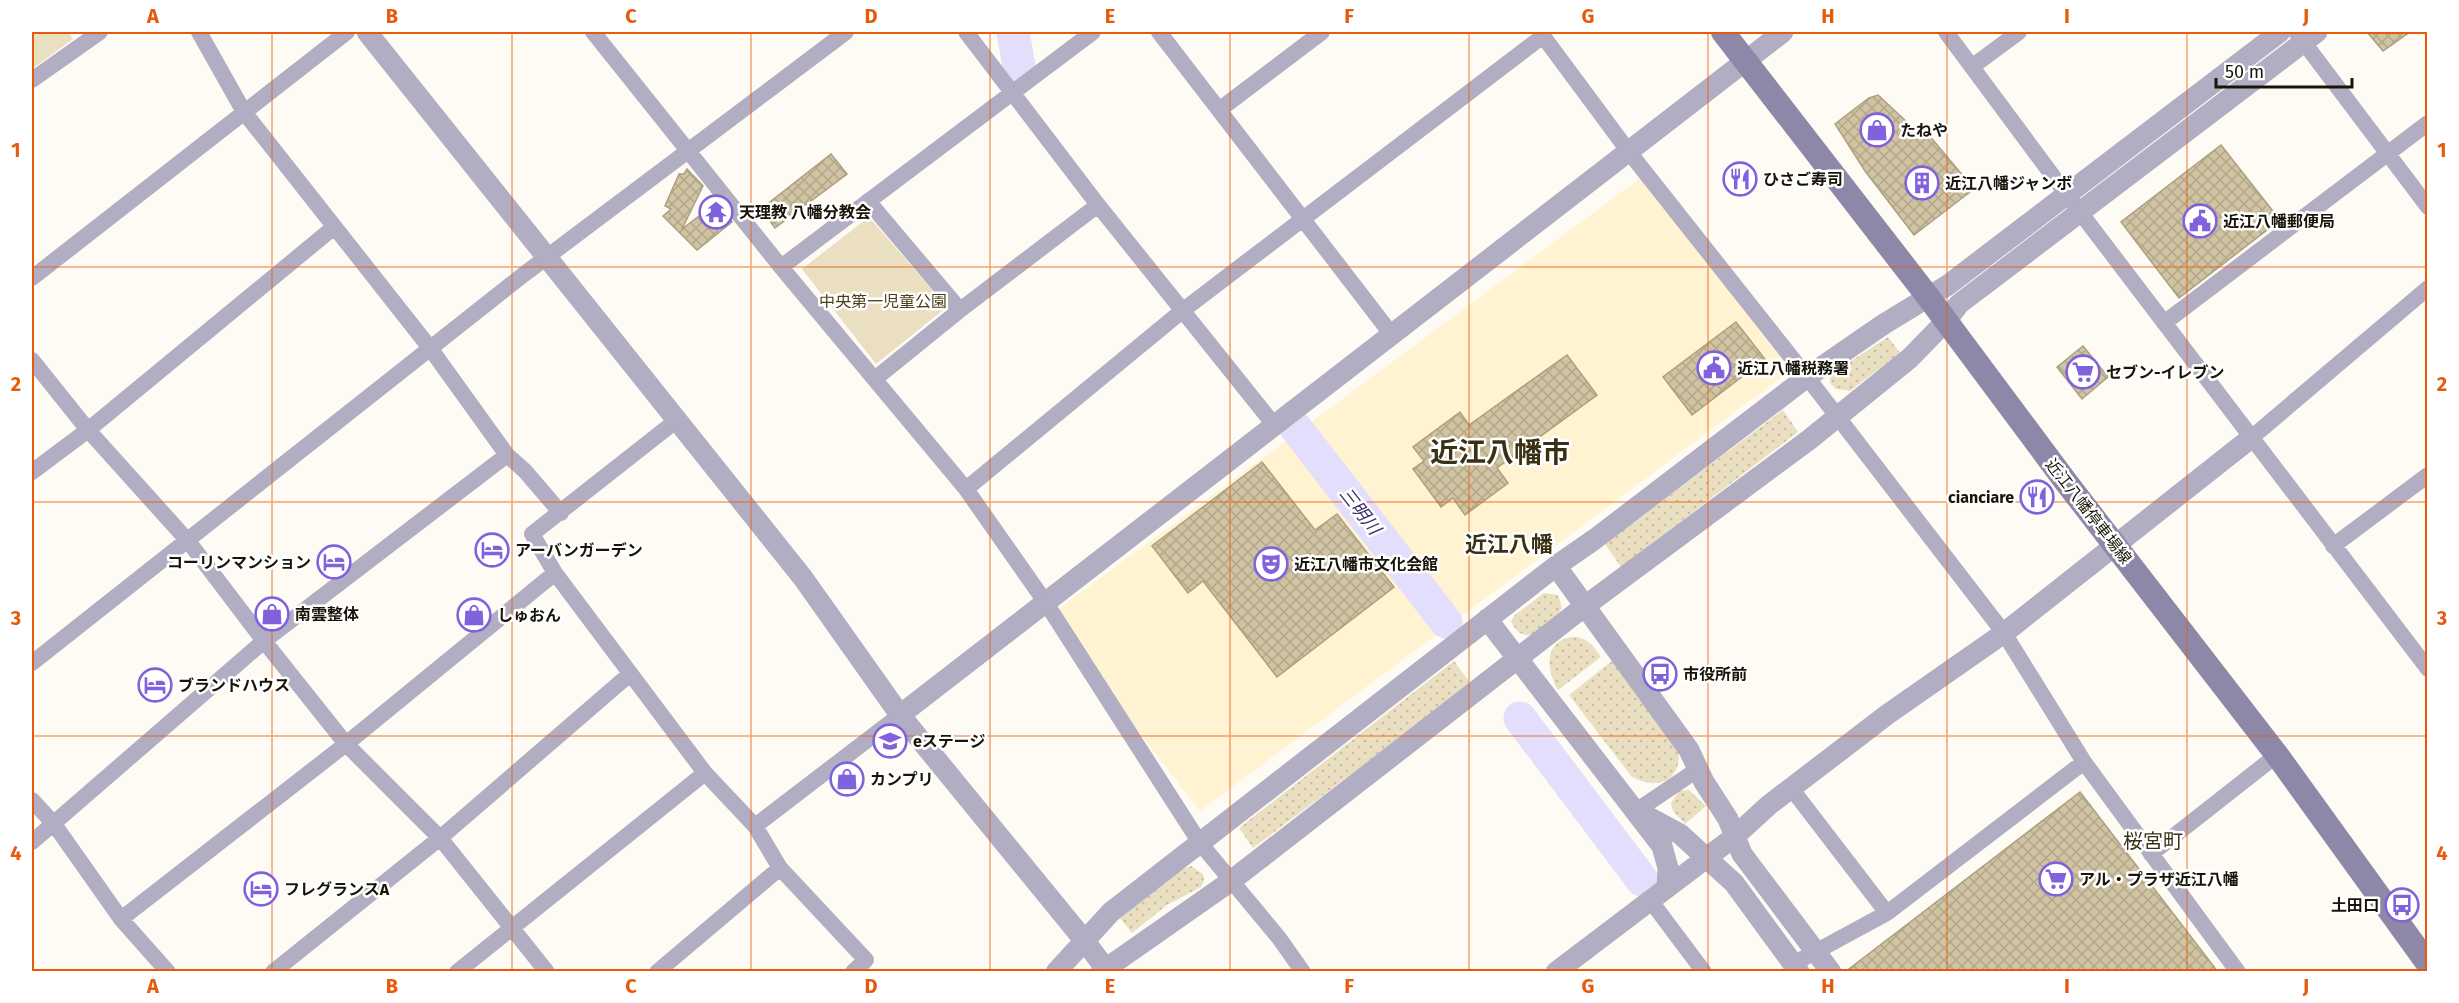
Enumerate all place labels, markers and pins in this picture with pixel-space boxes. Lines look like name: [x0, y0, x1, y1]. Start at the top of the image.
shop icon: たねや: [1859, 112, 1895, 148]
place label: たねや: [1900, 121, 1948, 140]
restaurant icon: ひさご寿司: [1722, 161, 1758, 197]
building icon: 近江八幡ジャンボ: [1904, 165, 1940, 201]
place label: ひさご寿司: [1763, 170, 1843, 189]
place label: 近江八幡ジャンボ: [1945, 174, 2072, 193]
temple icon: 天理教 八幡分教会: [698, 194, 734, 230]
place label: 天理教 八幡分教会: [739, 203, 871, 222]
public building icon: 近江八幡郵便局: [2182, 203, 2218, 239]
place label: 近江八幡郵便局: [2223, 212, 2335, 231]
public building icon: 近江八幡税務署: [1696, 350, 1732, 386]
supermarket icon: セブン-イレブン: [2065, 354, 2101, 390]
place label: 近江八幡税務署: [1737, 359, 1849, 378]
place label: セブン-イレブン: [2106, 363, 2225, 382]
restaurant icon: cianciare: [2019, 479, 2055, 515]
place label: cianciare: [1948, 488, 2014, 507]
hotel icon: アーバンガーデン: [474, 532, 510, 568]
place label: アーバンガーデン: [515, 541, 643, 560]
hotel icon: コーリンマンション: [316, 544, 352, 580]
theatre icon: 近江八幡市文化会館: [1253, 546, 1289, 582]
place label: コーリンマンション: [167, 553, 311, 572]
place label: 近江八幡市文化会館: [1294, 555, 1438, 574]
shop icon: 南雲整体: [254, 596, 290, 632]
shop icon: しゅおん: [456, 597, 492, 633]
place label: 南雲整体: [295, 605, 359, 624]
place label: しゅおん: [497, 606, 561, 625]
bus stop icon: 市役所前: [1642, 656, 1678, 692]
place label: 市役所前: [1683, 665, 1747, 684]
hotel icon: ブランドハウス: [137, 667, 173, 703]
place label: ブランドハウス: [178, 676, 290, 695]
school or university icon: eステージ: [872, 723, 908, 759]
place label: eステージ: [913, 732, 986, 751]
shop icon: カンプリ: [829, 761, 865, 797]
place label: カンプリ: [870, 770, 934, 789]
supermarket icon: アル・プラザ近江八幡: [2038, 861, 2074, 897]
place label: アル・プラザ近江八幡: [2079, 870, 2239, 889]
hotel icon: フレグランスA: [243, 871, 279, 907]
place label: フレグランスA: [284, 880, 390, 899]
bus stop icon: 土田口: [2384, 887, 2420, 923]
place label: 土田口: [2331, 896, 2379, 915]

